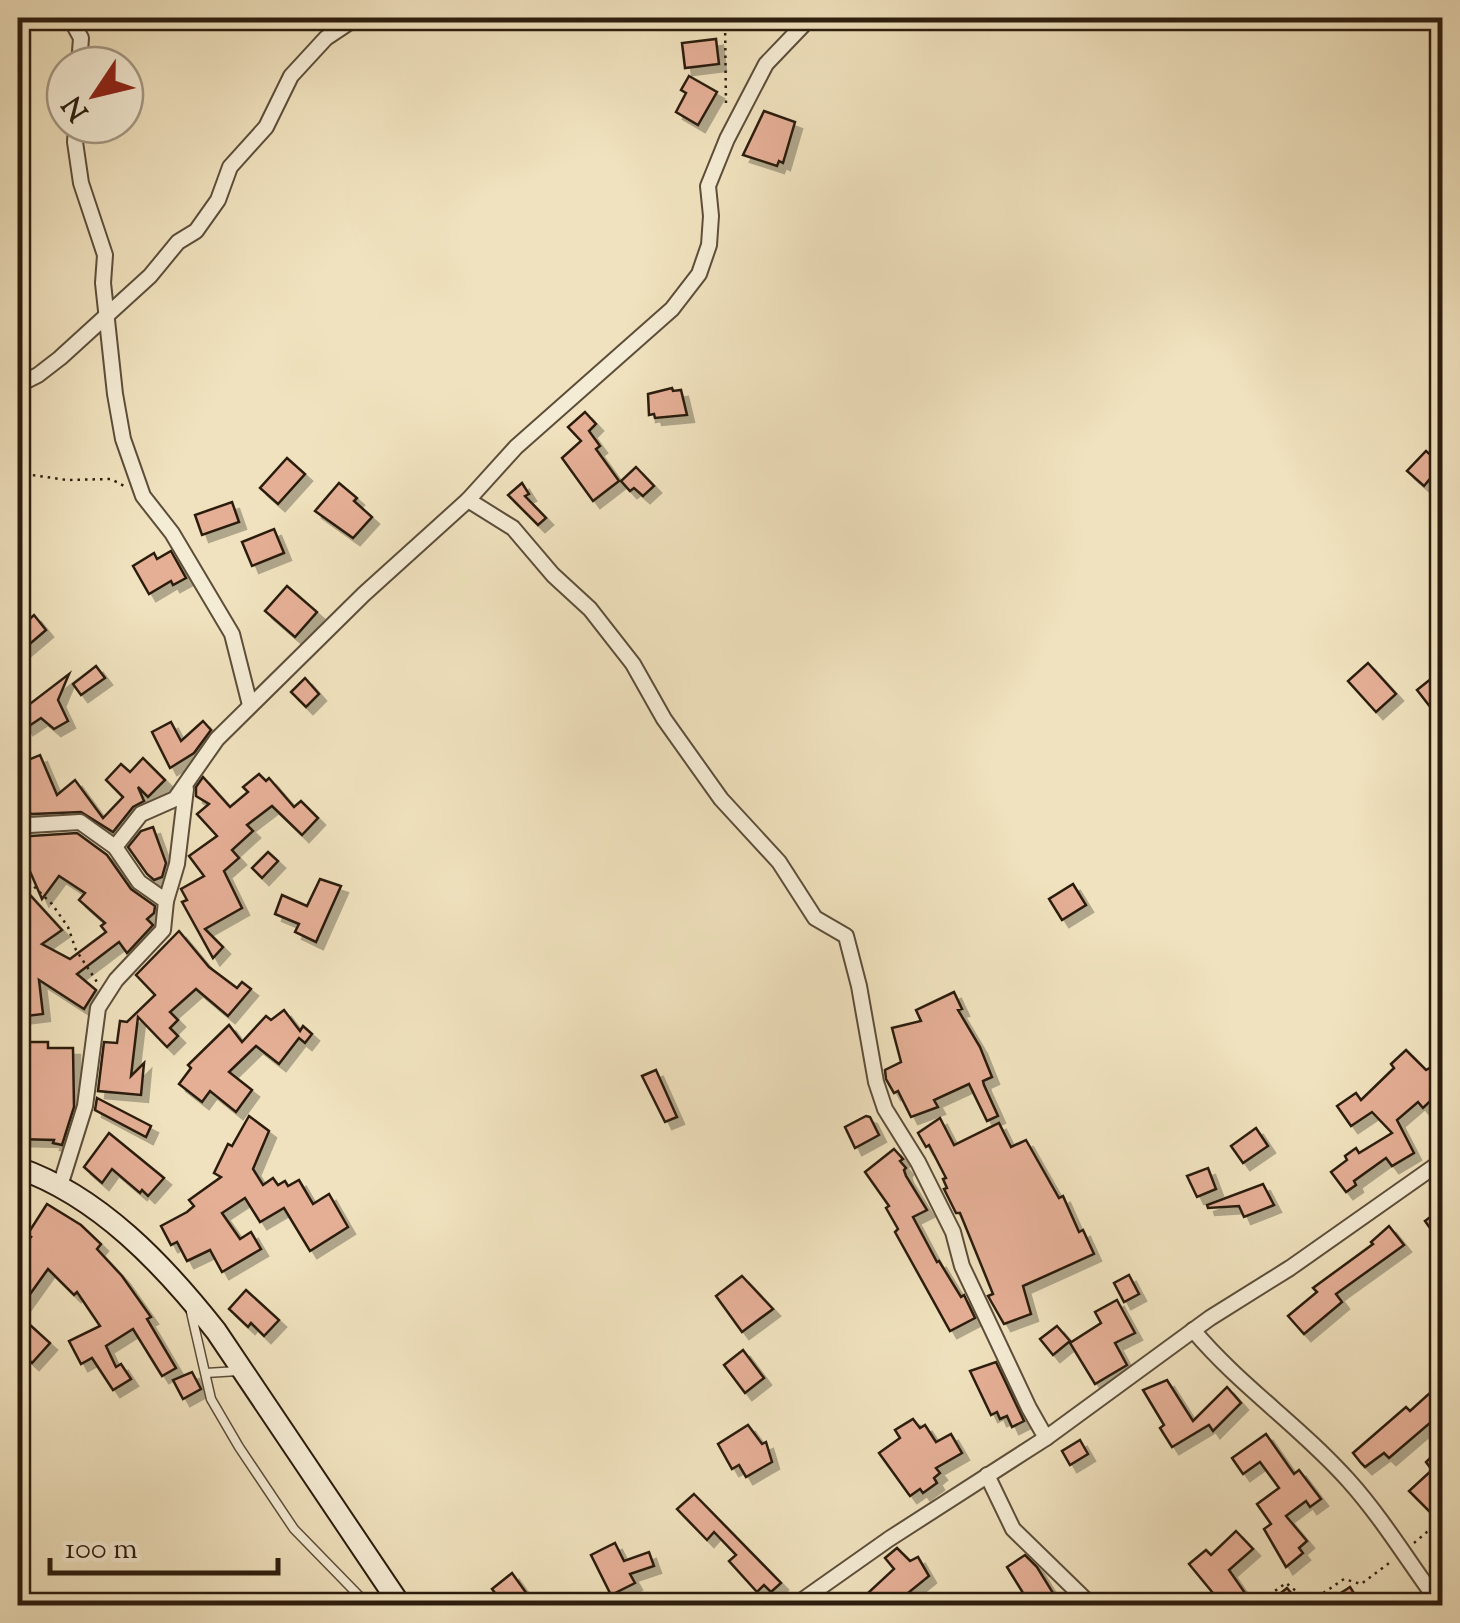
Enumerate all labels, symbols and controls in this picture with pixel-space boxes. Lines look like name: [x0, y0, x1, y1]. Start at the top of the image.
north arrow: [45, 45, 145, 145]
text: N: [54, 87, 100, 128]
scale bar: [50, 1513, 278, 1575]
text: 100 m: [65, 1529, 138, 1572]

